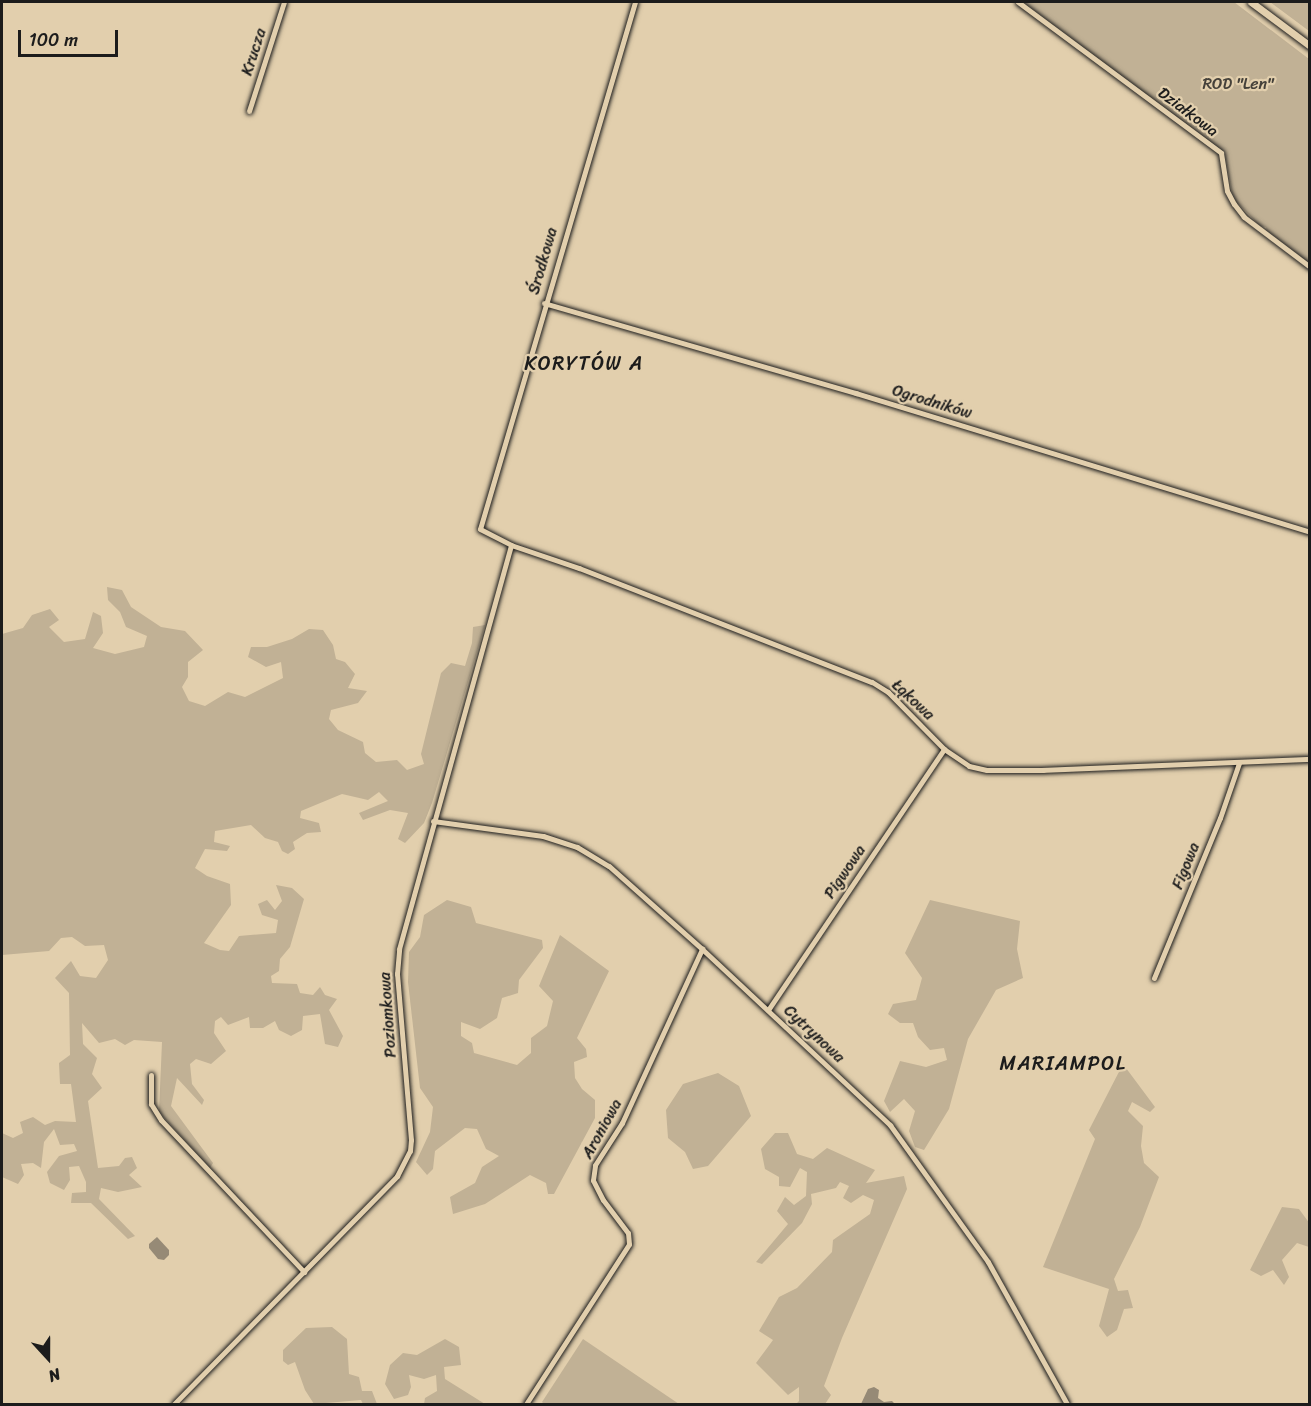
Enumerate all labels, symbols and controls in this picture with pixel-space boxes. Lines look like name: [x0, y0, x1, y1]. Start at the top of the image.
scale bar: [21, 18, 122, 56]
text: 100 m: [29, 24, 78, 56]
street label: Krucza: [237, 26, 271, 78]
park label: ROD "Len": [1202, 74, 1274, 94]
street label: Działkowa: [1154, 83, 1222, 141]
street label: Środkowa: [524, 225, 562, 297]
district label: KORYTÓW A: [524, 351, 644, 375]
street label: Ogrodników: [890, 381, 974, 423]
street label: Łąkowa: [888, 676, 938, 724]
street label: Figowa: [1168, 840, 1204, 892]
street label: Pigwowa: [820, 842, 870, 902]
street label: Poziomkowa: [375, 972, 401, 1058]
street label: Cytrynowa: [780, 1001, 848, 1067]
district label: MARIAMPOL: [1001, 1051, 1125, 1075]
street label: Aroniowa: [578, 1096, 626, 1162]
north arrow: [18, 1328, 78, 1388]
text: N: [44, 1360, 65, 1391]

